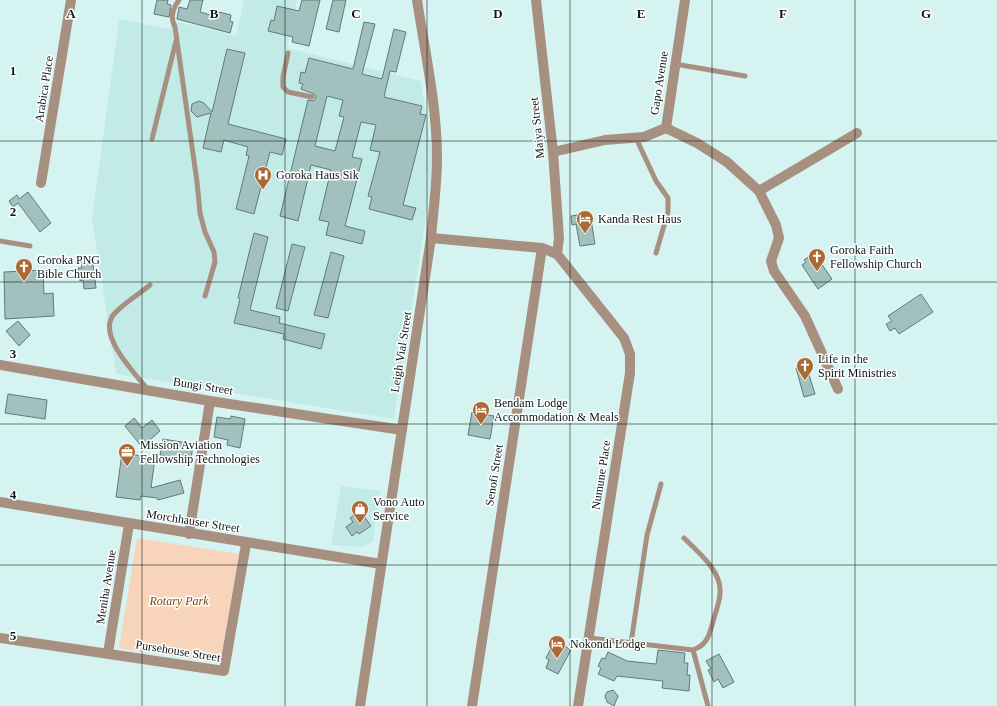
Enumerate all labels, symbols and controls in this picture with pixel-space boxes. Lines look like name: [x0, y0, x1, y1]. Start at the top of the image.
text: A: [66, 6, 76, 21]
text: B: [210, 6, 219, 21]
text: C: [351, 6, 361, 21]
text: D: [493, 6, 503, 21]
text: E: [637, 6, 645, 21]
text: F: [779, 6, 787, 21]
text: G: [921, 6, 931, 21]
street label: Gapo Avenue: [647, 50, 671, 116]
street label: Arabica Place: [32, 55, 56, 123]
text: 1: [10, 63, 16, 78]
street label: Maiya Street: [527, 96, 547, 159]
hospital icon: Goroka Haus Sik: [253, 165, 273, 190]
place label: Goroka Haus Sik: [276, 168, 359, 182]
text: 2: [10, 204, 16, 219]
hotel icon: Kanda Rest Haus: [575, 209, 595, 234]
place label: Kanda Rest Haus: [598, 212, 682, 226]
place label: Goroka Faith Fellowship Church: [830, 243, 922, 271]
church icon: Goroka Faith Fellowship Church: [807, 247, 827, 272]
place label: Goroka PNG Bible Church: [37, 253, 101, 281]
church icon: Goroka PNG Bible Church: [14, 257, 34, 282]
street label: Leigh Vial Street: [388, 310, 414, 393]
text: 3: [10, 346, 17, 361]
place label: Life in the Spirit Ministries: [818, 352, 897, 380]
church icon: Life in the Spirit Ministries: [795, 356, 815, 381]
street label: Bungi Street: [172, 374, 235, 398]
place label: Bendam Lodge Accommodation & Meals: [494, 396, 619, 424]
hotel icon: Bendam Lodge Accommodation & Meals: [471, 400, 491, 425]
place label: Mission Aviation Fellowship Technologies: [140, 438, 260, 466]
street label: Numune Place: [589, 439, 613, 511]
office icon: Mission Aviation Fellowship Technologies: [117, 442, 137, 467]
street label: Senofi Street: [482, 442, 506, 507]
text: 4: [10, 487, 17, 502]
place label: Vono Auto Service: [373, 495, 424, 523]
shop icon: Vono Auto Service: [350, 499, 370, 524]
street label: Morchhauser Street: [145, 507, 241, 535]
street label: Meniha Avenue: [93, 549, 119, 625]
park label: Rotary Park: [149, 594, 209, 608]
text: 5: [10, 628, 17, 643]
hotel icon: Nokondi Lodge: [547, 634, 567, 659]
street label: Pursehouse Street: [135, 637, 222, 665]
place label: Nokondi Lodge: [570, 637, 646, 651]

